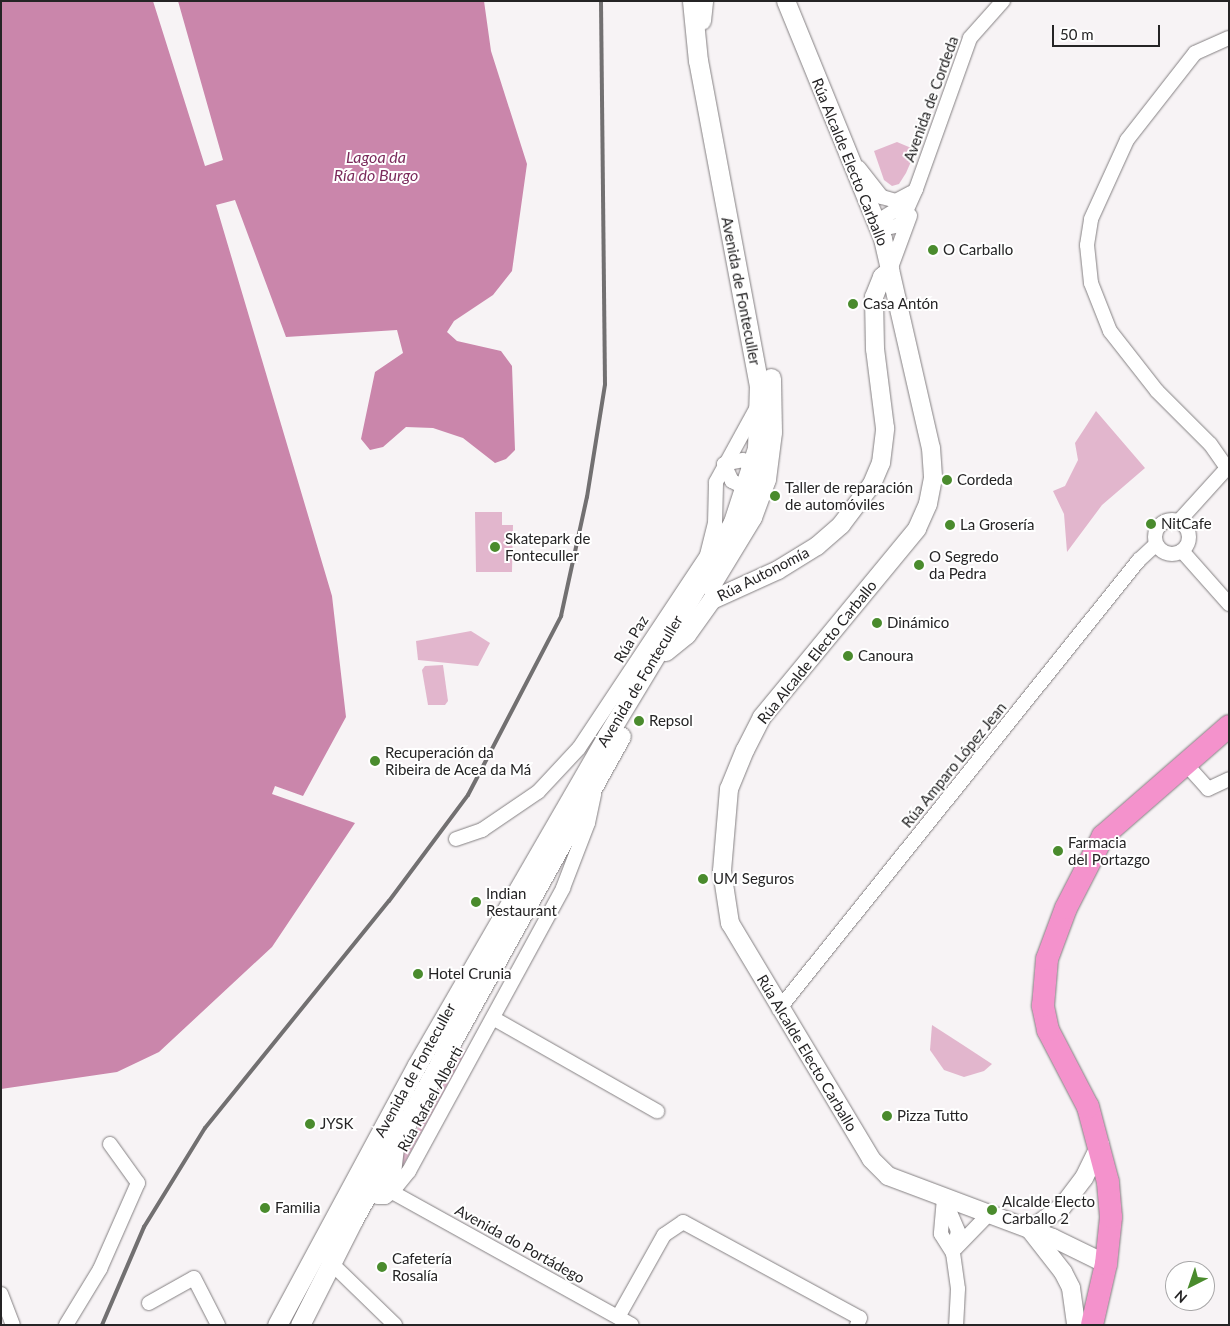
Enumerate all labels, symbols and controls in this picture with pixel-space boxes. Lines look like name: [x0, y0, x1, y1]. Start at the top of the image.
scale bar: [1055, 15, 1162, 47]
text: 50 m: [1060, 25, 1094, 43]
street label: Avenida de Cordeda: [900, 34, 962, 164]
street label: Rúa Alcalde Electo Carballo: [808, 75, 892, 249]
water label: Lagoa da Ría do Burgo: [334, 147, 418, 185]
street label: Avenida de Fonteculler: [718, 215, 764, 367]
place label: O Carballo: [943, 241, 1013, 259]
marker: O Carballo: [927, 244, 939, 256]
place label: Casa Antón: [863, 295, 939, 313]
marker: Casa Antón: [847, 298, 859, 310]
place label: Cordeda: [957, 471, 1013, 489]
marker: Cordeda: [941, 474, 953, 486]
place label: Taller de reparación de automóviles: [785, 478, 913, 513]
marker: Taller de reparación de automóviles: [769, 490, 781, 502]
place label: NitCafe: [1161, 515, 1212, 533]
place label: La Grosería: [960, 516, 1034, 534]
marker: NitCafe: [1145, 518, 1157, 530]
marker: La Grosería: [944, 519, 956, 531]
place label: Skatepark de Fonteculler: [505, 529, 590, 564]
marker: Skatepark de Fonteculler: [489, 541, 501, 553]
street label: Rúa Autonomía: [714, 543, 812, 605]
place label: O Segredo da Pedra: [929, 547, 999, 582]
marker: O Segredo da Pedra: [913, 559, 925, 571]
street label: Rúa Alcalde Electo Carballo: [753, 576, 881, 728]
street label: Avenida de Fonteculler: [593, 612, 687, 750]
street label: Rúa Paz: [610, 612, 652, 666]
place label: Dinámico: [887, 614, 949, 632]
marker: Dinámico: [871, 617, 883, 629]
place label: Canoura: [858, 647, 914, 665]
marker: Canoura: [842, 650, 854, 662]
street label: Rúa Amparo López Jean: [898, 698, 1010, 832]
place label: Repsol: [649, 712, 693, 730]
marker: Repsol: [633, 715, 645, 727]
place label: Recuperación da Ribeira de Acea da Má: [385, 743, 532, 778]
marker: Recuperación da Ribeira de Acea da Má: [369, 755, 381, 767]
place label: Farmacia del Portazgo: [1068, 833, 1150, 868]
marker: Farmacia del Portazgo: [1052, 845, 1064, 857]
place label: UM Seguros: [713, 870, 794, 888]
marker: UM Seguros: [697, 873, 709, 885]
place label: Indian Restaurant: [486, 884, 557, 919]
marker: Indian Restaurant: [470, 896, 482, 908]
place label: Hotel Crunia: [428, 965, 511, 983]
marker: Hotel Crunia: [412, 968, 424, 980]
street label: Rúa Alcalde Electo Carballo: [753, 971, 861, 1135]
street label: Avenida de Fonteculler: [371, 1000, 459, 1140]
street label: Rúa Rafael Alberti: [394, 1043, 466, 1155]
place label: Pizza Tutto: [897, 1107, 969, 1125]
marker: Pizza Tutto: [881, 1110, 893, 1122]
place label: JYSK: [320, 1115, 353, 1133]
marker: JYSK: [304, 1118, 316, 1130]
place label: Alcalde Electo Carballo 2: [1002, 1192, 1095, 1227]
place label: Familia: [275, 1199, 320, 1217]
street label: Avenida do Portádego: [452, 1201, 588, 1287]
marker: Familia: [259, 1202, 271, 1214]
marker: Alcalde Electo Carballo 2: [986, 1204, 998, 1216]
place label: Cafetería Rosalía: [392, 1249, 452, 1284]
marker: Cafetería Rosalía: [376, 1261, 388, 1273]
north arrow: [1165, 1261, 1215, 1311]
text: N: [1171, 1287, 1190, 1307]

